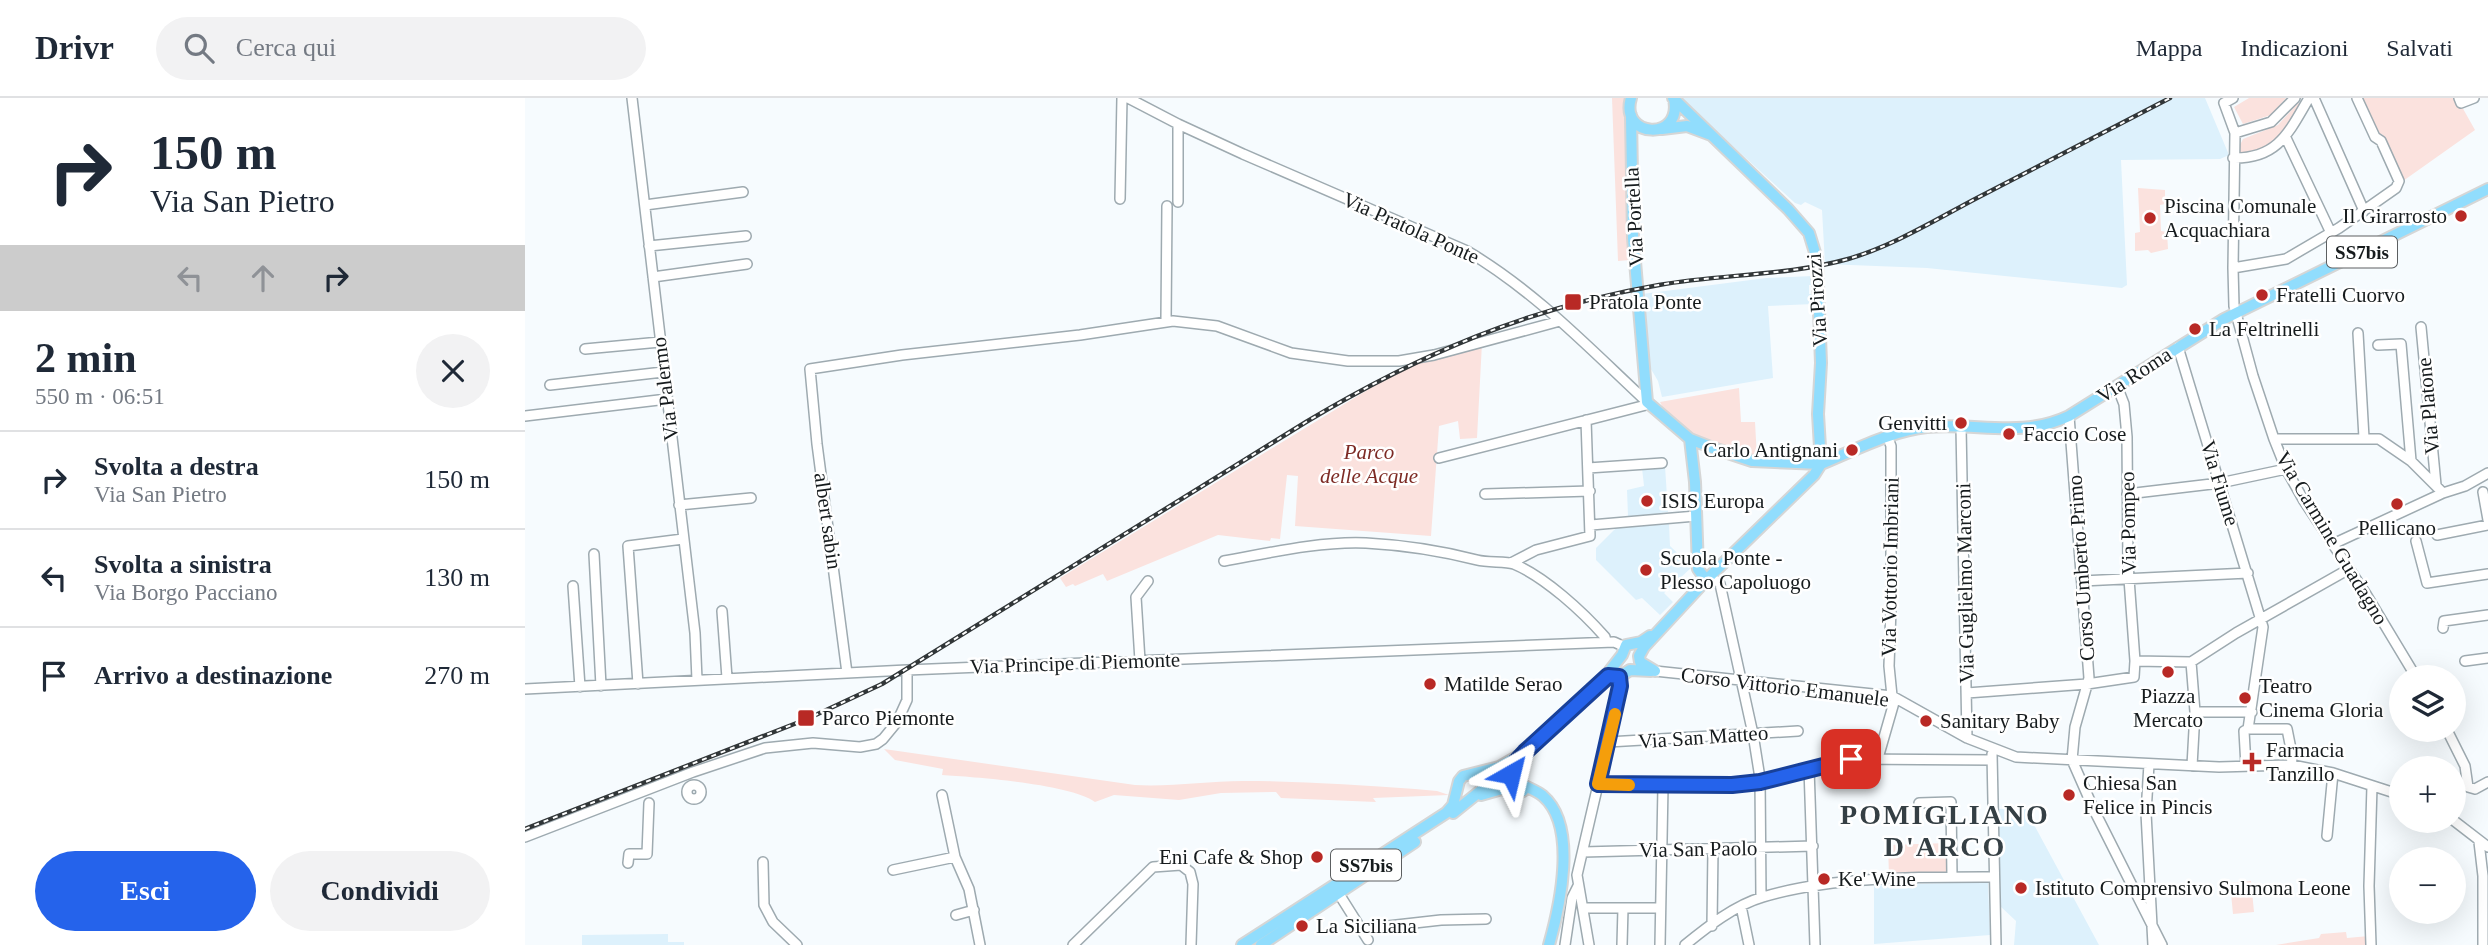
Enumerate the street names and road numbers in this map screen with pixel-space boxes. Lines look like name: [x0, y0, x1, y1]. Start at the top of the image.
street label: Via Portella: [1619, 166, 1649, 267]
street label: Via Pratola Ponte: [1339, 187, 1483, 269]
road number: SS7bis: [2327, 236, 2397, 268]
street label: Via Pirozzi: [1802, 252, 1832, 348]
street label: Via Palermo: [647, 336, 683, 442]
street label: Via Roma: [2092, 342, 2177, 408]
street label: Via Platone: [2412, 356, 2444, 456]
street label: Via Fiume: [2196, 437, 2244, 529]
street label: Via Carmine Guadagno: [2271, 447, 2393, 629]
street label: albert sabin: [809, 471, 847, 571]
street label: Via Pompeo: [2115, 471, 2141, 575]
street label: Corso Umberto Primo: [2063, 474, 2099, 662]
street label: Via Vottorio Imbriani: [1876, 477, 1904, 657]
street label: Via Guglielmo Marconi: [1951, 482, 1979, 683]
street label: Via Principe di Piemonte: [969, 647, 1181, 679]
street label: Corso Vittorio Emanuele: [1680, 662, 1890, 712]
street label: Via San Matteo: [1637, 720, 1769, 754]
street label: Via San Paolo: [1638, 836, 1758, 862]
road number: SS7bis: [1331, 850, 1401, 880]

